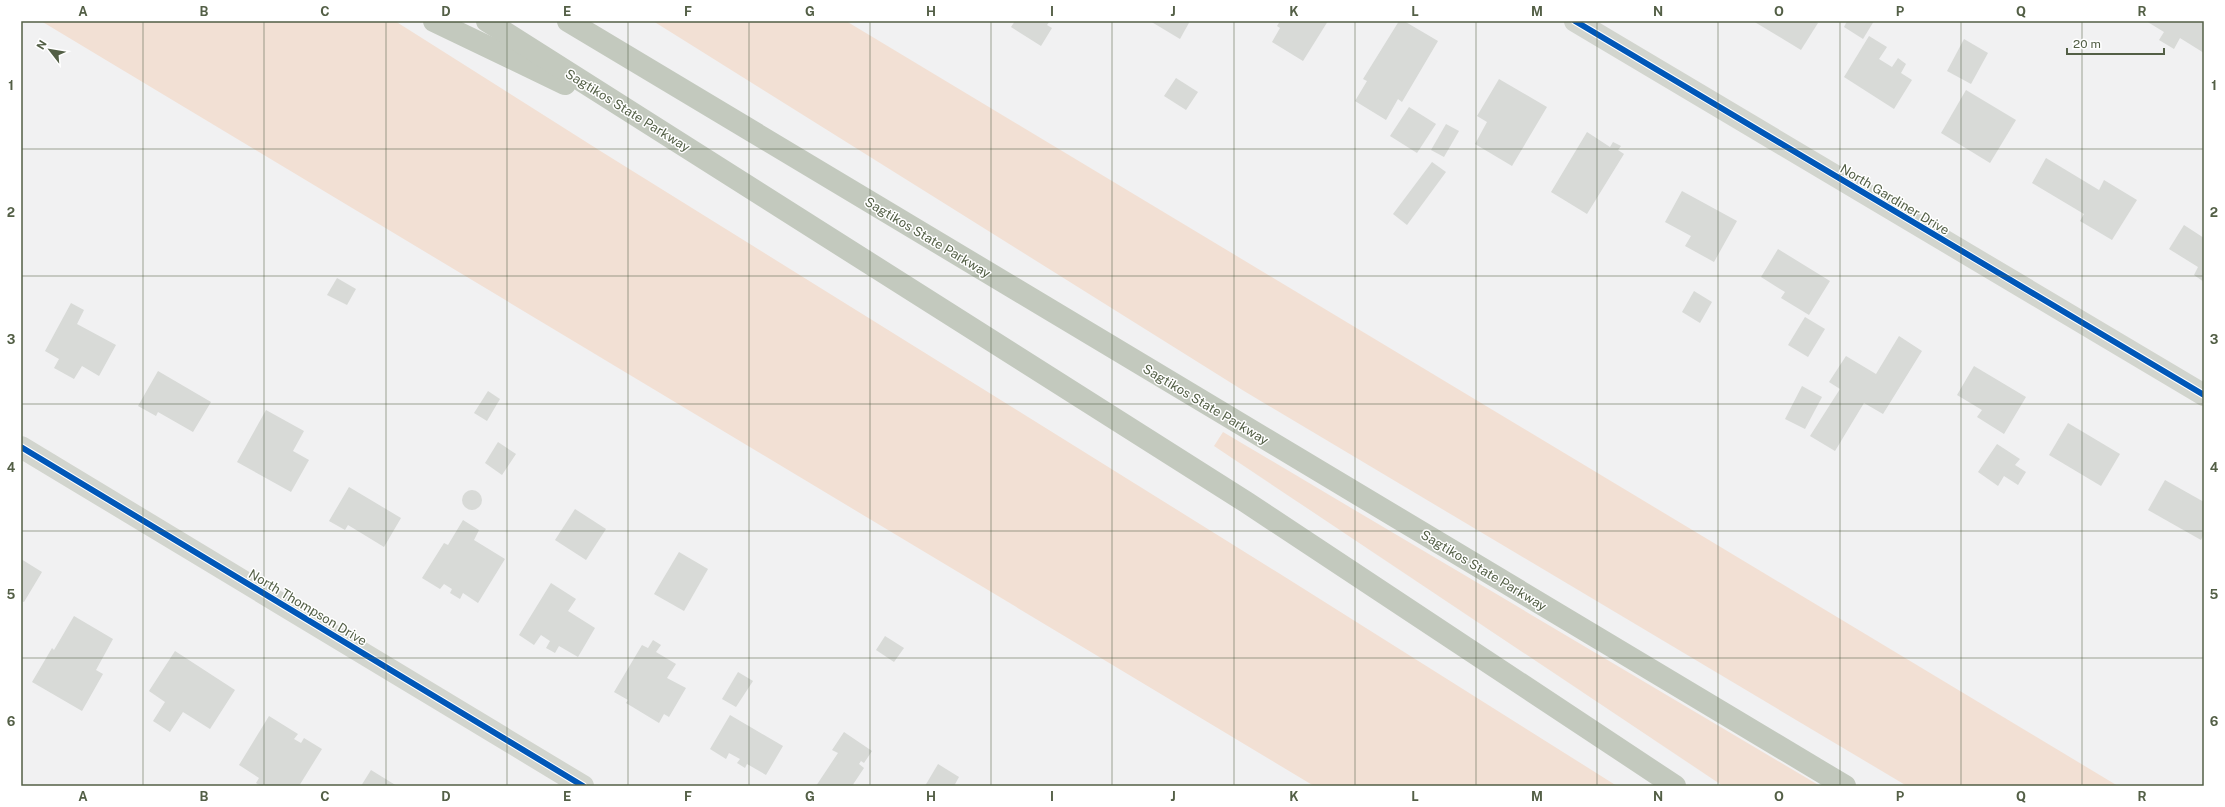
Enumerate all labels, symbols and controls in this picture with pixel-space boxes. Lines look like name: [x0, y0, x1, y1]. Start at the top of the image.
text: A: [78, 4, 88, 19]
text: B: [200, 4, 209, 19]
text: C: [320, 4, 330, 19]
text: D: [441, 4, 451, 19]
text: E: [563, 4, 571, 19]
text: F: [684, 4, 692, 19]
text: G: [805, 4, 815, 19]
text: H: [926, 4, 936, 19]
text: I: [1050, 4, 1054, 19]
text: J: [1170, 4, 1176, 19]
text: K: [1289, 4, 1299, 19]
text: L: [1411, 4, 1419, 19]
text: M: [1531, 4, 1543, 19]
text: N: [1653, 4, 1663, 19]
text: O: [1774, 4, 1784, 19]
text: P: [1896, 4, 1905, 19]
text: Q: [2016, 4, 2026, 19]
text: R: [2137, 4, 2147, 19]
north arrow: [30, 30, 70, 70]
scale bar: [2067, 30, 2164, 56]
text: 20 m: [2073, 37, 2101, 51]
text: N: [34, 38, 49, 52]
street label: Sagtikos State Parkway: [563, 66, 693, 155]
text: 1: [8, 78, 14, 93]
text: 1: [2211, 78, 2217, 93]
street label: North Gardiner Drive: [1837, 161, 1952, 238]
street label: Sagtikos State Parkway: [862, 194, 993, 281]
text: 2: [7, 205, 15, 220]
text: 2: [2210, 205, 2218, 220]
text: 3: [7, 332, 16, 347]
text: 3: [2210, 332, 2219, 347]
street label: Sagtikos State Parkway: [1140, 361, 1271, 448]
text: 4: [7, 460, 16, 475]
text: 4: [2210, 460, 2219, 475]
street label: Sagtikos State Parkway: [1418, 527, 1549, 614]
street label: North Thompson Drive: [246, 566, 369, 649]
text: 5: [7, 587, 16, 602]
text: 5: [2210, 587, 2219, 602]
text: 6: [7, 714, 16, 729]
text: 6: [2210, 714, 2219, 729]
text: A: [78, 789, 88, 804]
text: B: [200, 789, 209, 804]
text: C: [320, 789, 330, 804]
text: D: [441, 789, 451, 804]
text: E: [563, 789, 571, 804]
text: F: [684, 789, 692, 804]
text: G: [805, 789, 815, 804]
text: H: [926, 789, 936, 804]
text: I: [1050, 789, 1054, 804]
text: J: [1170, 789, 1176, 804]
text: K: [1289, 789, 1299, 804]
text: L: [1411, 789, 1419, 804]
text: M: [1531, 789, 1543, 804]
text: N: [1653, 789, 1663, 804]
text: O: [1774, 789, 1784, 804]
text: P: [1896, 789, 1905, 804]
text: Q: [2016, 789, 2026, 804]
text: R: [2137, 789, 2147, 804]

